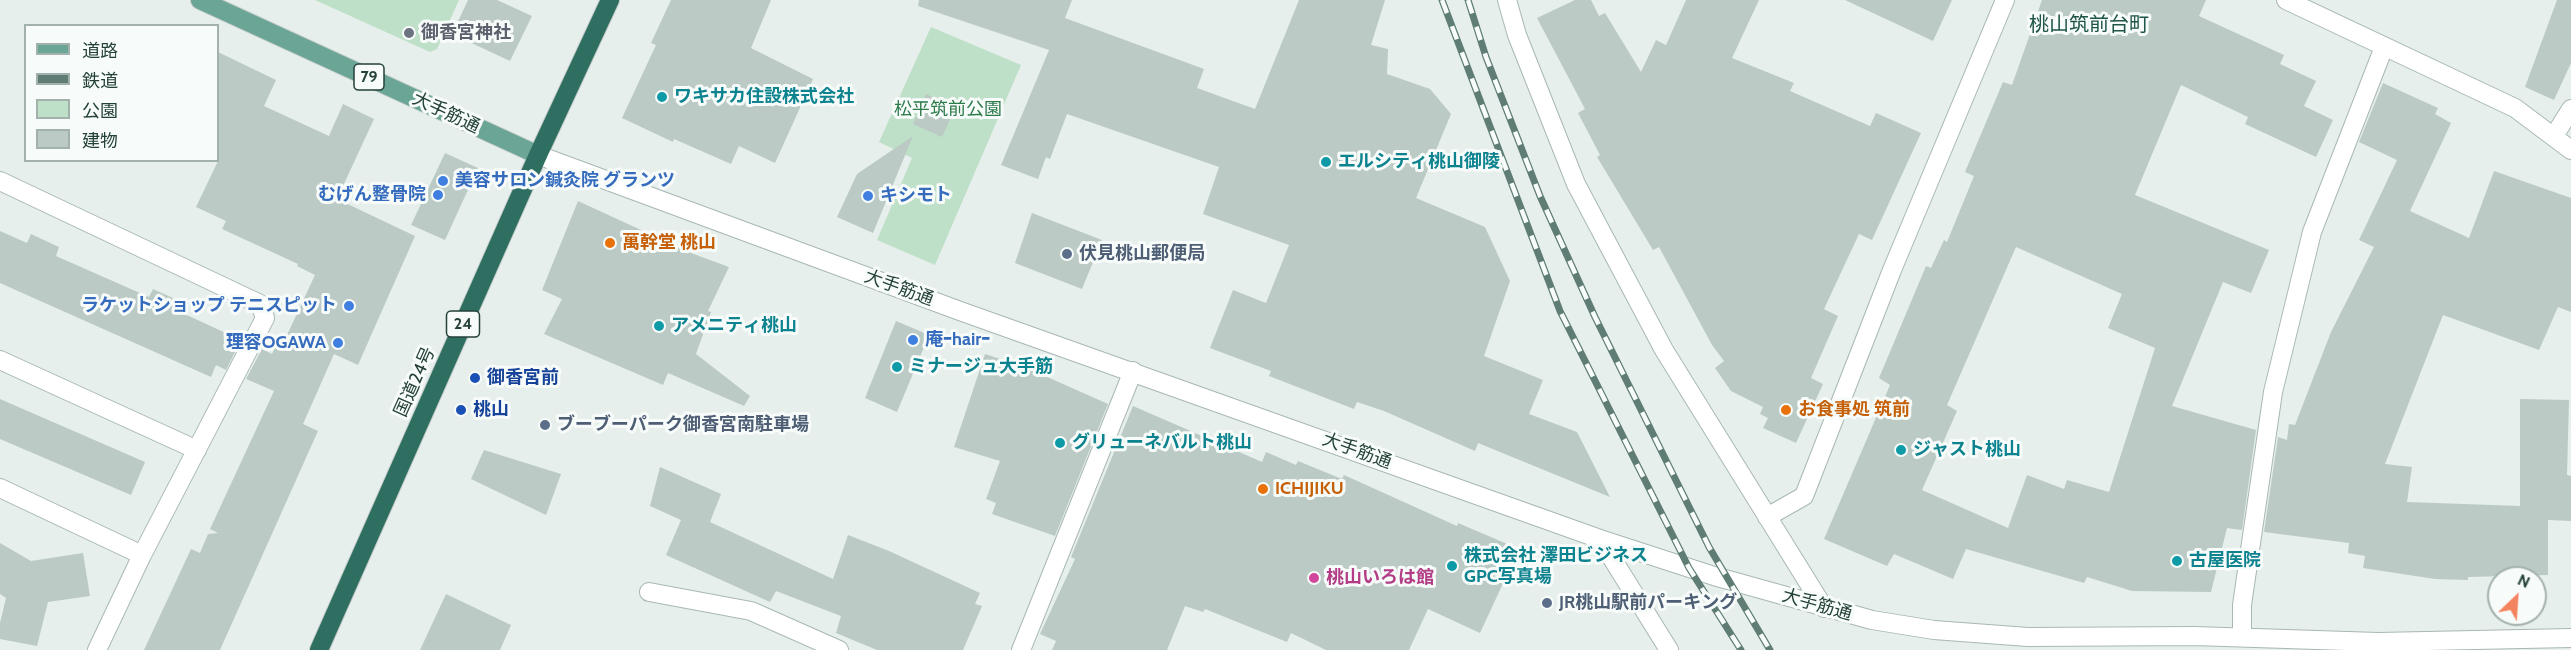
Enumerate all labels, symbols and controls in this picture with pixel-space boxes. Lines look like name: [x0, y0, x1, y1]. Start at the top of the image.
district label: 桃山筑前台町: [2029, 13, 2149, 37]
place label: 御香宮神社: [421, 22, 511, 44]
legend: [24, 24, 219, 162]
marker: 御香宮神社: [402, 26, 416, 40]
text: 道路: [82, 40, 118, 62]
road number: 79: [354, 64, 384, 90]
text: 鉄道: [82, 70, 118, 92]
place label: ワキサカ住設株式会社: [674, 86, 854, 108]
street label: 大手筋通: [409, 88, 483, 138]
marker: ワキサカ住設株式会社: [655, 90, 669, 104]
park label: 松平筑前公園: [894, 99, 1002, 121]
text: 公園: [82, 100, 118, 122]
text: 建物: [82, 130, 118, 152]
place label: エルシティ桃山御陵: [1338, 151, 1500, 173]
marker: エルシティ桃山御陵: [1319, 155, 1333, 169]
place label: 美容サロン鍼灸院 グランツ: [455, 170, 675, 192]
marker: 美容サロン鍼灸院 グランツ: [436, 174, 450, 188]
place label: むげん整骨院: [318, 184, 426, 206]
place label: キシモト: [880, 185, 952, 207]
marker: むげん整骨院: [431, 188, 445, 202]
marker: キシモト: [861, 189, 875, 203]
place label: 萬幹堂 桃山: [622, 232, 716, 254]
marker: 萬幹堂 桃山: [603, 236, 617, 250]
place label: 伏見桃山郵便局: [1079, 243, 1205, 265]
marker: 伏見桃山郵便局: [1060, 247, 1074, 261]
street label: 大手筋通: [861, 266, 937, 310]
place label: ラケットショップ テニスピット: [81, 295, 337, 317]
marker: ラケットショップ テニスピット: [342, 299, 356, 313]
road number: 24: [446, 311, 480, 337]
place label: アメニティ桃山: [671, 315, 797, 337]
marker: アメニティ桃山: [652, 319, 666, 333]
place label: 庵ｰhairｰ: [925, 329, 990, 351]
place label: 理容OGAWA: [226, 332, 326, 354]
marker: 庵ｰhairｰ: [906, 333, 920, 347]
marker: 理容OGAWA: [331, 336, 345, 350]
street label: 国道24号: [390, 344, 440, 420]
place label: ミナージュ大手筋: [909, 356, 1053, 378]
marker: ミナージュ大手筋: [890, 360, 904, 374]
place label: 御香宮前: [487, 367, 559, 389]
marker: 御香宮前: [468, 371, 482, 385]
place label: 桃山: [473, 399, 509, 421]
place label: お食事処 筑前: [1798, 399, 1910, 421]
marker: 桃山: [454, 403, 468, 417]
marker: お食事処 筑前: [1779, 403, 1793, 417]
place label: ブーブーパーク御香宮南駐車場: [557, 414, 809, 436]
marker: ブーブーパーク御香宮南駐車場: [538, 418, 552, 432]
street label: 大手筋通: [1319, 429, 1395, 473]
place label: グリューネバルト桃山: [1072, 432, 1252, 454]
marker: グリューネバルト桃山: [1053, 436, 1067, 450]
place label: ジャスト桃山: [1913, 439, 2021, 461]
marker: ジャスト桃山: [1894, 443, 1908, 457]
place label: ICHIJIKU: [1275, 478, 1344, 500]
marker: ICHIJIKU: [1256, 482, 1270, 496]
place label: 株式会社 澤田ビジネス GPC写真場: [1464, 545, 1648, 588]
place label: 古屋医院: [2189, 550, 2261, 572]
marker: 古屋医院: [2170, 554, 2184, 568]
marker: 株式会社 澤田ビジネス GPC写真場: [1445, 559, 1459, 573]
north arrow: [2487, 566, 2547, 626]
place label: 桃山いろは館: [1326, 567, 1434, 589]
text: N: [2515, 570, 2533, 592]
marker: 桃山いろは館: [1307, 571, 1321, 585]
street label: 大手筋通: [1779, 585, 1855, 625]
place label: JR桃山駅前パーキング: [1559, 592, 1737, 614]
marker: JR桃山駅前パーキング: [1540, 596, 1554, 610]

